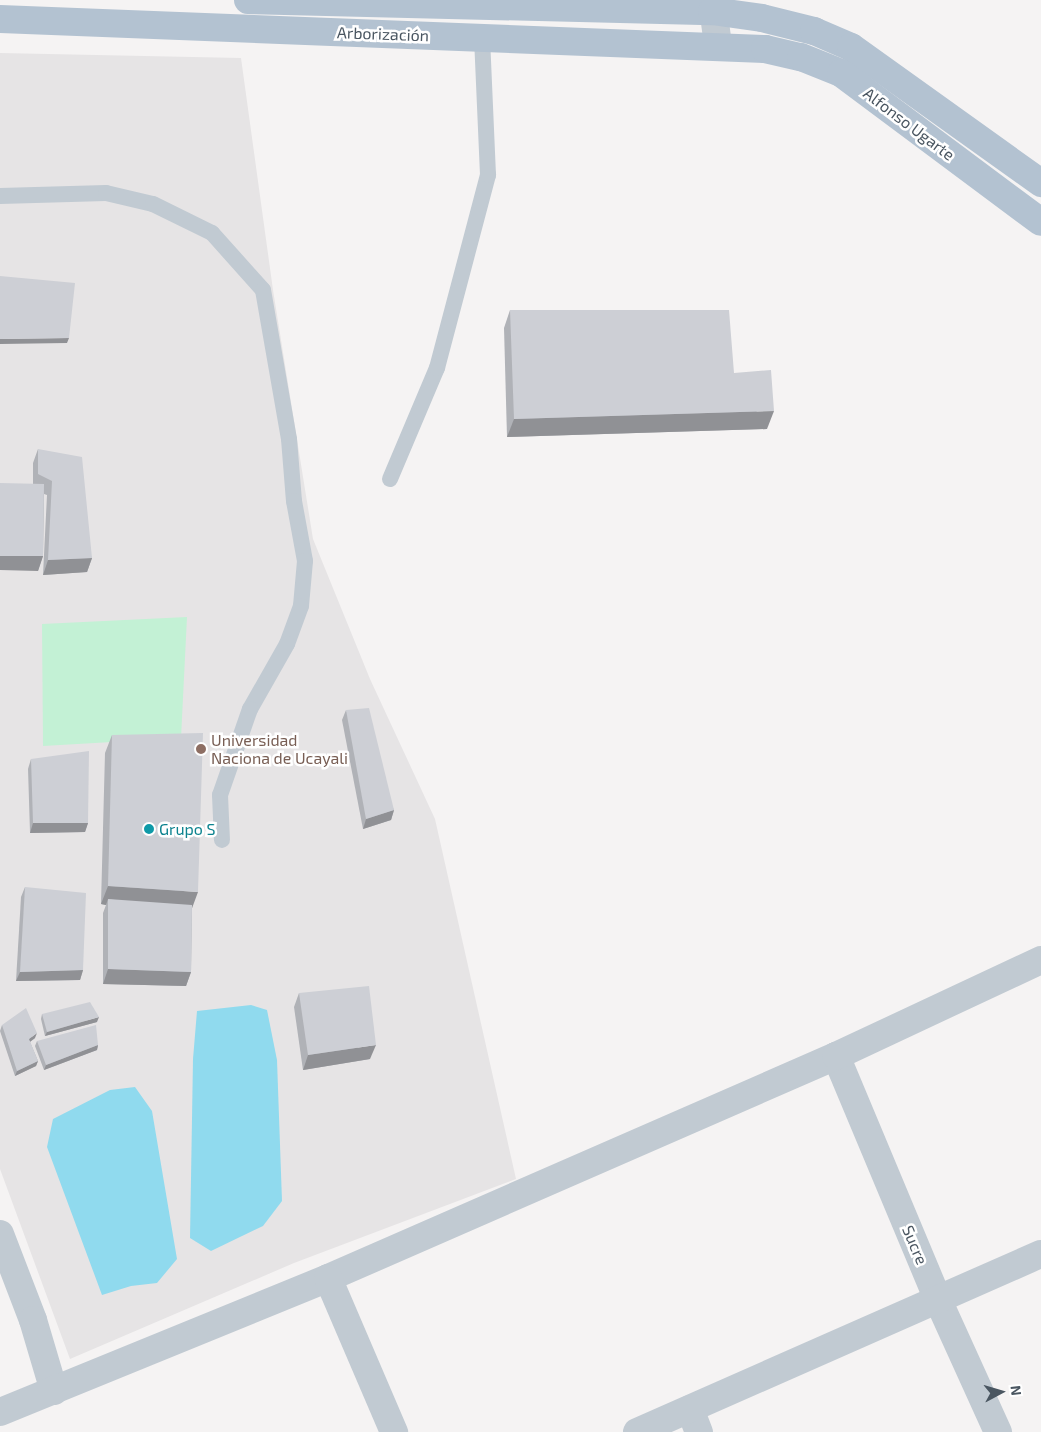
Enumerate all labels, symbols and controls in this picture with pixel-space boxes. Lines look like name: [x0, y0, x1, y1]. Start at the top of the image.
street label: Arborización: [337, 23, 429, 45]
street label: Alfonso Ugarte: [860, 84, 958, 164]
place label: Universidad Naciona de Ucayali: [211, 730, 348, 768]
marker: Universidad Naciona de Ucayali: [195, 743, 207, 755]
place label: Grupo S: [159, 819, 215, 839]
marker: Grupo S: [143, 823, 155, 835]
street label: Sucre: [898, 1223, 932, 1267]
north arrow: [976, 1367, 1026, 1417]
text: N: [1007, 1384, 1025, 1396]

